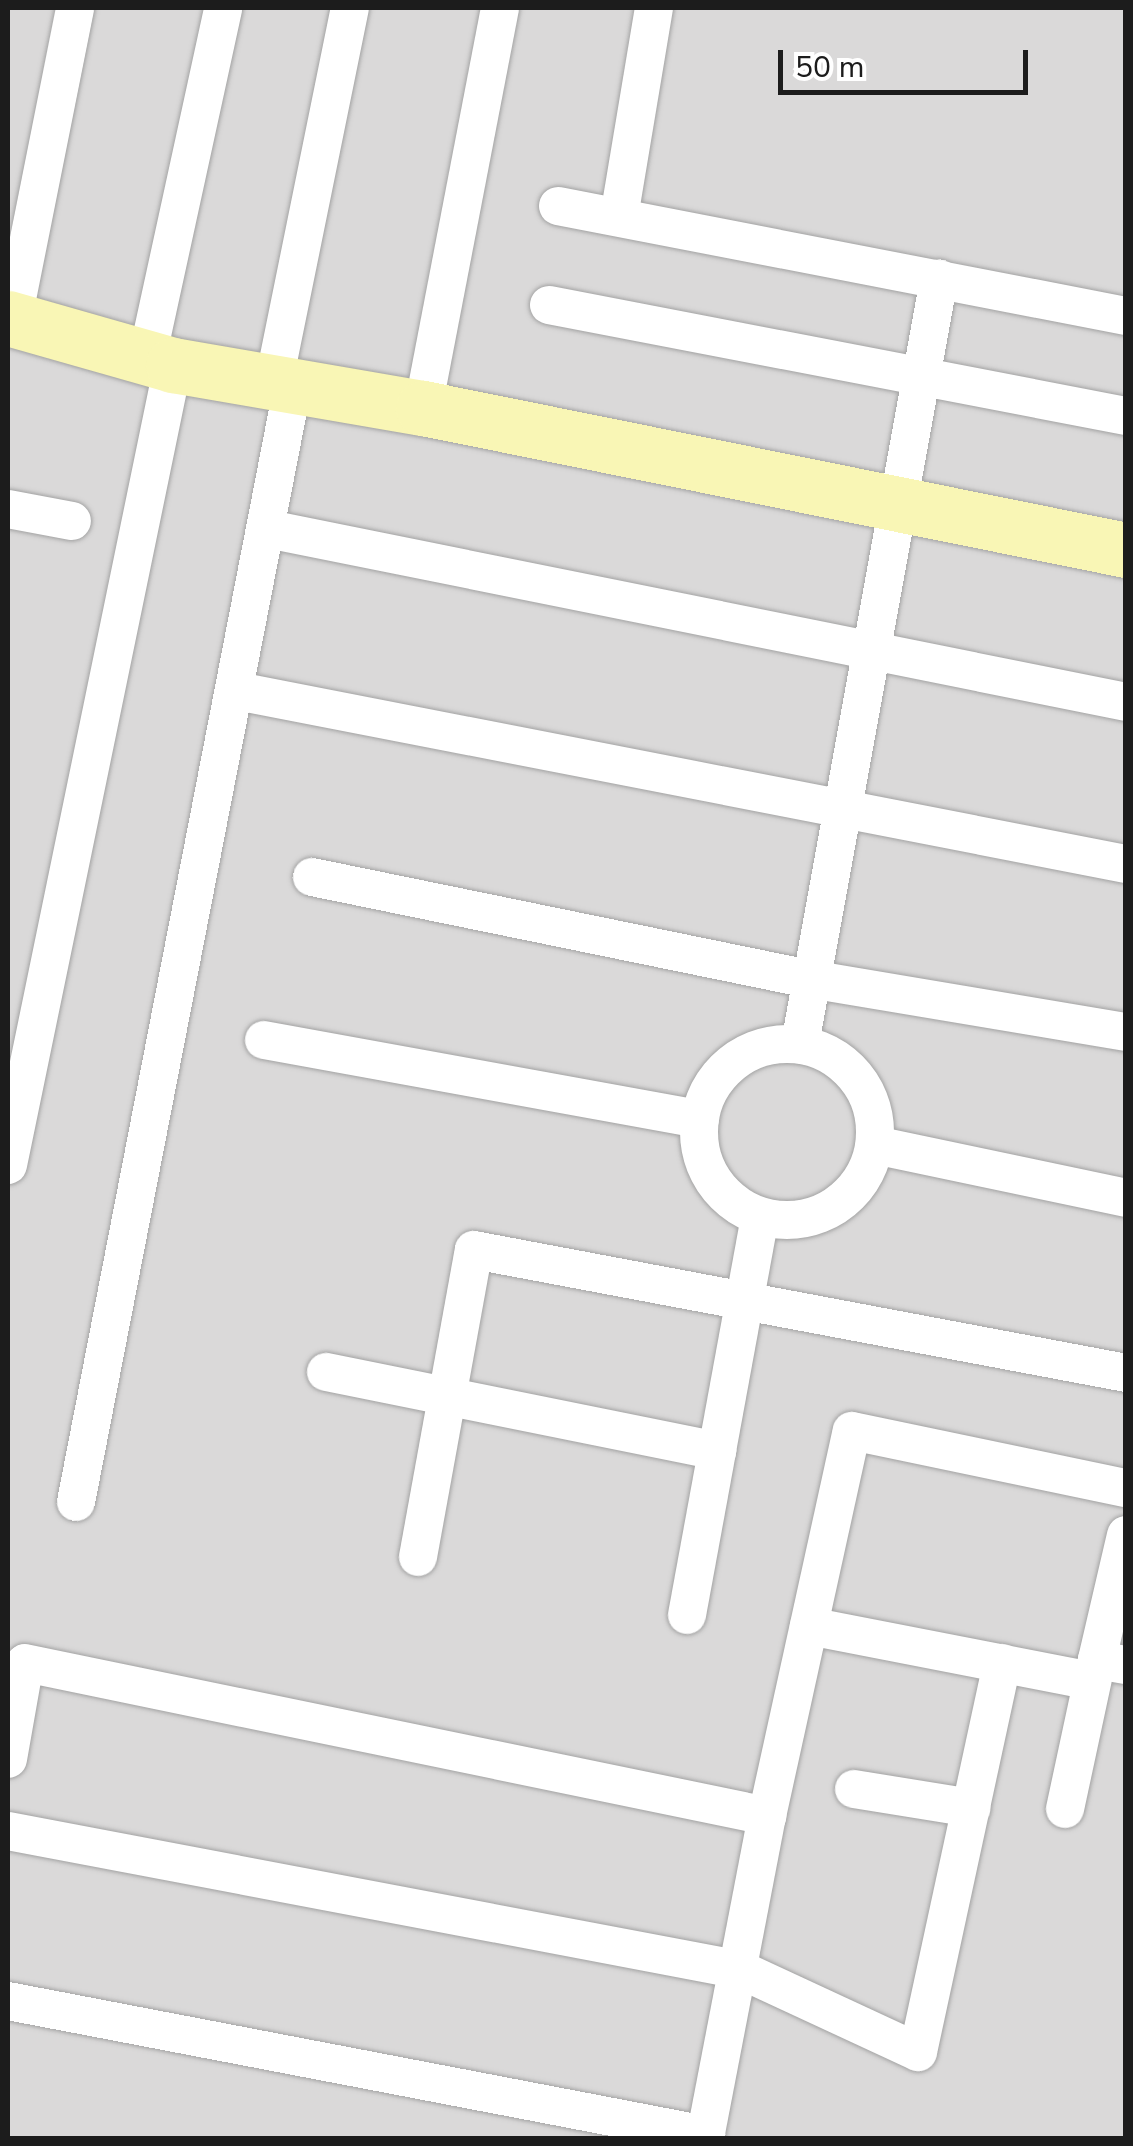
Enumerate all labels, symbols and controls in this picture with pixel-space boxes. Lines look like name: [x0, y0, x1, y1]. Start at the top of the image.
scale bar: [783, 30, 1033, 92]
text: 50 m: [795, 47, 864, 88]

